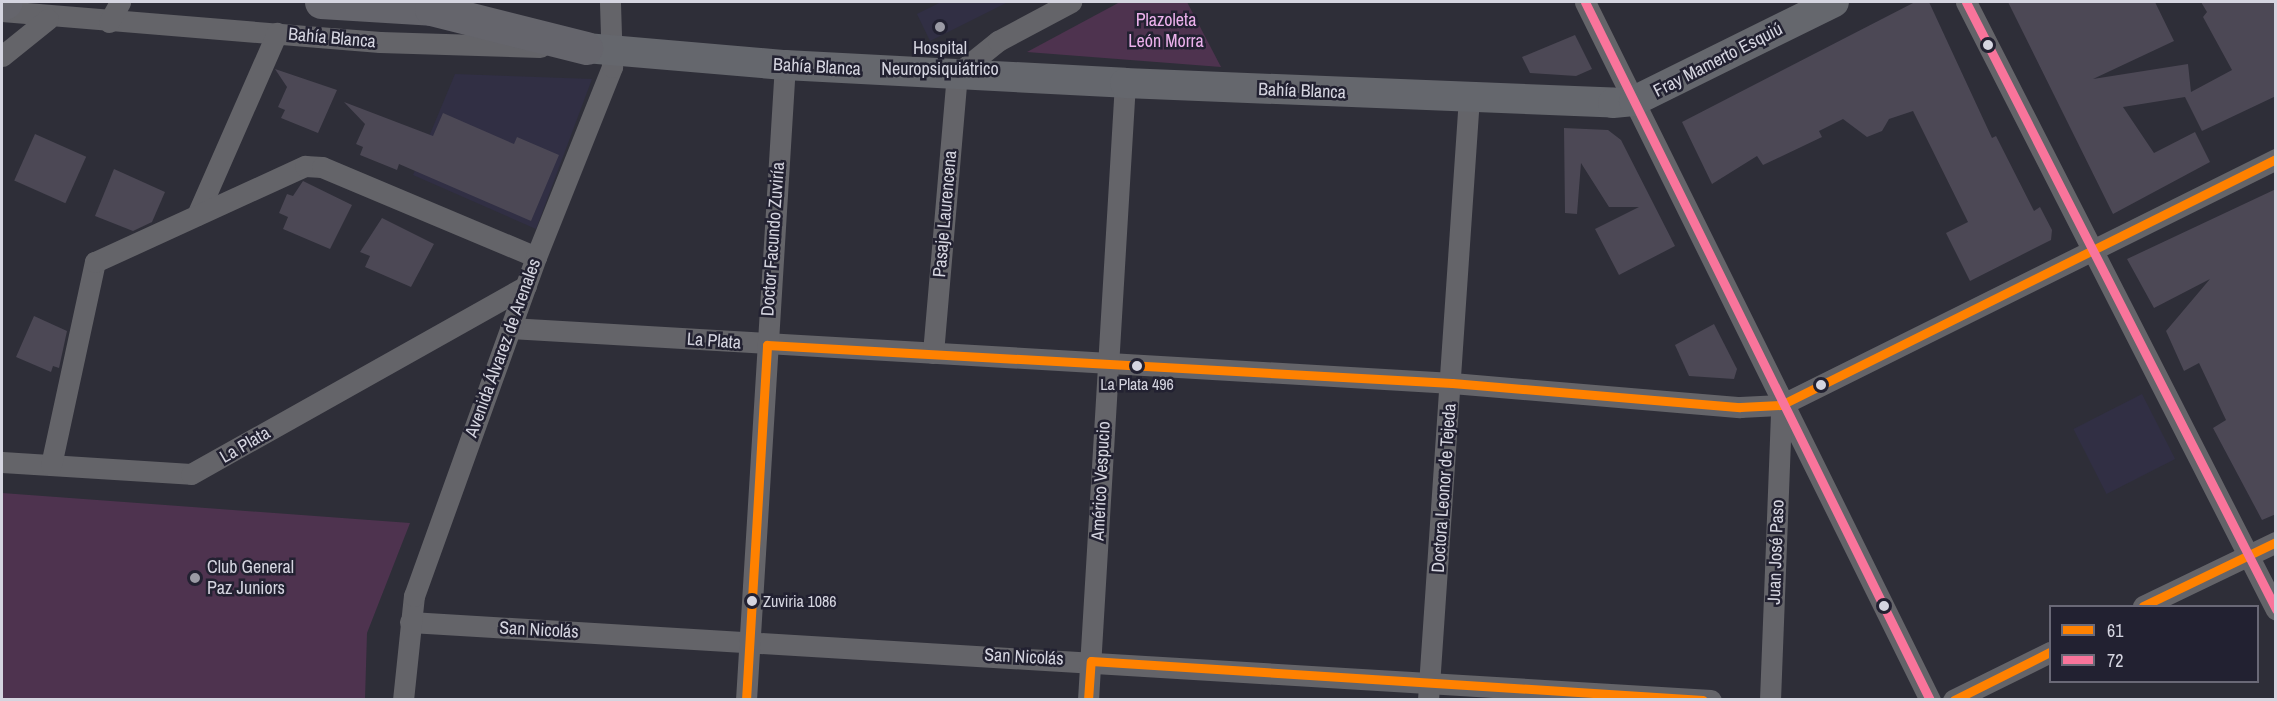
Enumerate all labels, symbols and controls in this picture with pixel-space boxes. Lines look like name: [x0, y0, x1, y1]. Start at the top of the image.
park label: Plazoleta León Morra: [1128, 10, 1204, 52]
marker: Hospital Neuropsiquiátrico: [931, 18, 949, 36]
street label: Fray Mamerto Esquiú: [1650, 18, 1786, 102]
street label: Bahía Blanca: [287, 23, 377, 53]
place label: Hospital Neuropsiquiátrico: [881, 38, 999, 80]
unlabelled marker: [1982, 39, 1994, 51]
street label: Bahía Blanca: [773, 54, 861, 80]
street label: Bahía Blanca: [1258, 79, 1346, 103]
street label: Pasaje Laurencena: [929, 150, 961, 278]
street label: Doctor Facundo Zuviría: [757, 161, 789, 317]
street label: Avenida Álvarez de Arenales: [460, 255, 546, 441]
street label: La Plata: [686, 328, 742, 354]
marker: La Plata 496: [1131, 360, 1143, 372]
place label: La Plata 496: [1100, 374, 1174, 394]
unlabelled marker: [1815, 379, 1827, 391]
street label: Doctora Leonor de Tejeda: [1427, 403, 1461, 573]
street label: Américo Vespucio: [1087, 421, 1115, 541]
street label: La Plata: [216, 422, 274, 468]
street label: Juan José Paso: [1763, 499, 1789, 605]
place label: Club General Paz Juniors: [207, 557, 294, 600]
marker: Club General Paz Juniors: [188, 571, 202, 585]
place label: Zuviria 1086: [763, 591, 837, 611]
marker: Zuviria 1086: [746, 595, 758, 607]
unlabelled marker: [1878, 600, 1890, 612]
legend: [2049, 605, 2259, 683]
street label: San Nicolás: [499, 617, 579, 643]
text: 61: [2107, 618, 2123, 643]
street label: San Nicolás: [984, 644, 1064, 670]
text: 72: [2107, 648, 2123, 673]

